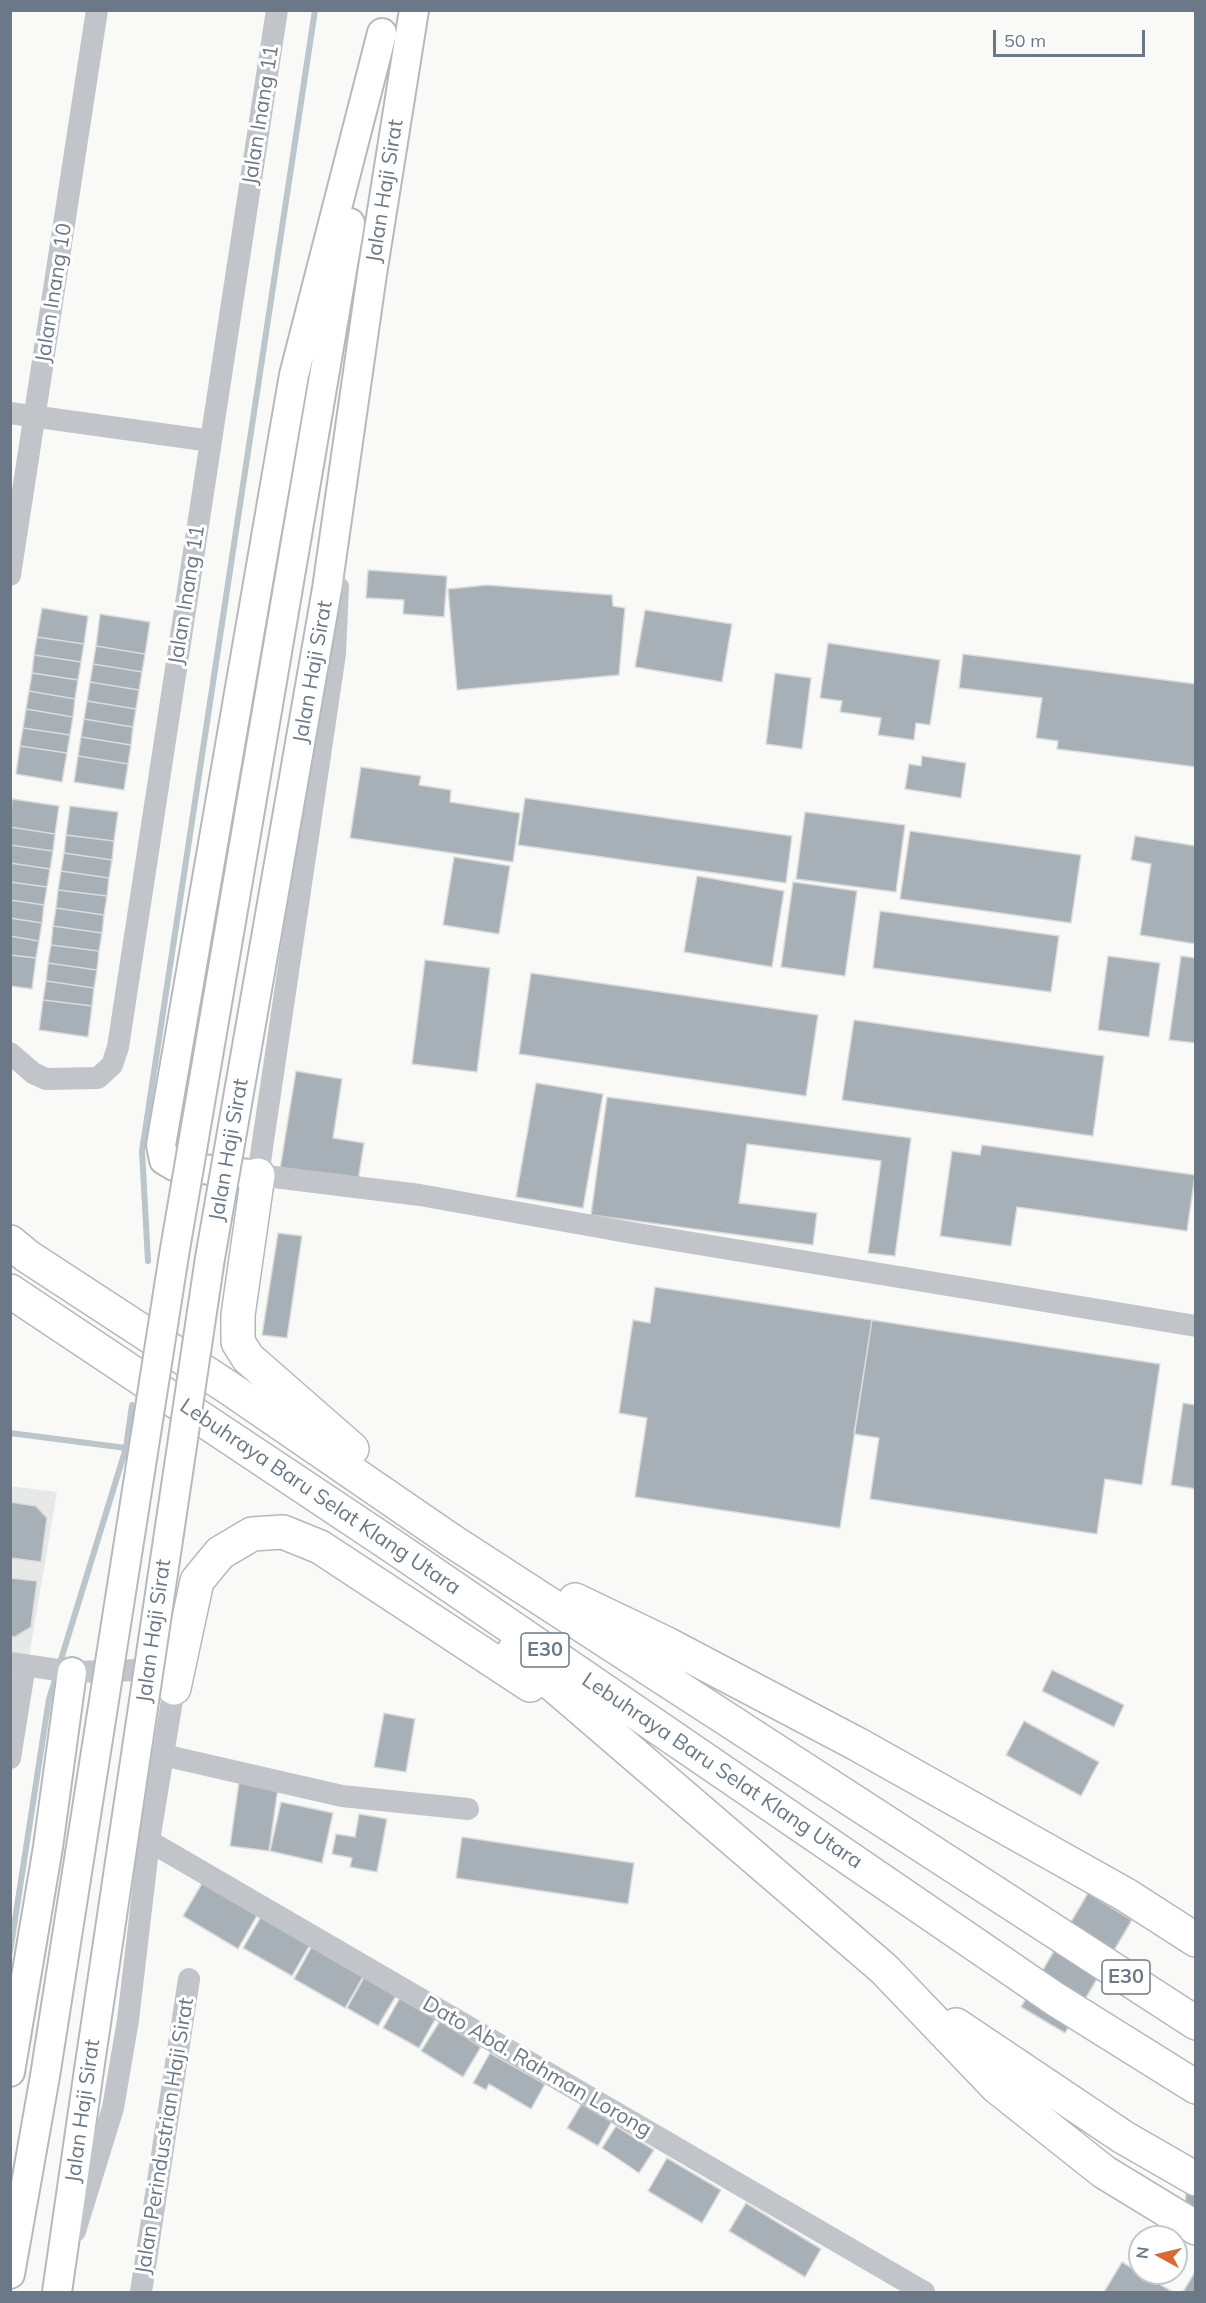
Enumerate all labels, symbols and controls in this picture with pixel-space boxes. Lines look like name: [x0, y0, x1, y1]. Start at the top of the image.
scale bar: [996, 18, 1148, 56]
text: 50 m: [1004, 29, 1046, 52]
street label: Jalan Inang 11: [238, 43, 284, 187]
street label: Jalan Haji Sirat: [361, 118, 409, 264]
street label: Jalan Inang 10: [31, 221, 77, 365]
street label: Jalan Inang 11: [164, 523, 210, 667]
street label: Jalan Haji Sirat: [288, 599, 338, 745]
street label: Jalan Haji Sirat: [204, 1077, 254, 1223]
street label: Lebuhraya Baru Selat Klang Utara: [175, 1394, 465, 1600]
street label: Jalan Haji Sirat: [131, 1558, 177, 1704]
road number: E30: [521, 1633, 569, 1667]
street label: Lebuhraya Baru Selat Klang Utara: [577, 1668, 867, 1874]
road number: E30: [1102, 1960, 1150, 1994]
street label: Dato Abd. Rahman Lorong: [418, 1991, 656, 2143]
street label: Jalan Perindustrian Haji Sirat: [131, 1996, 199, 2276]
street label: Jalan Haji Sirat: [60, 2038, 106, 2184]
north arrow: [1128, 2225, 1188, 2285]
text: N: [1131, 2245, 1153, 2260]

